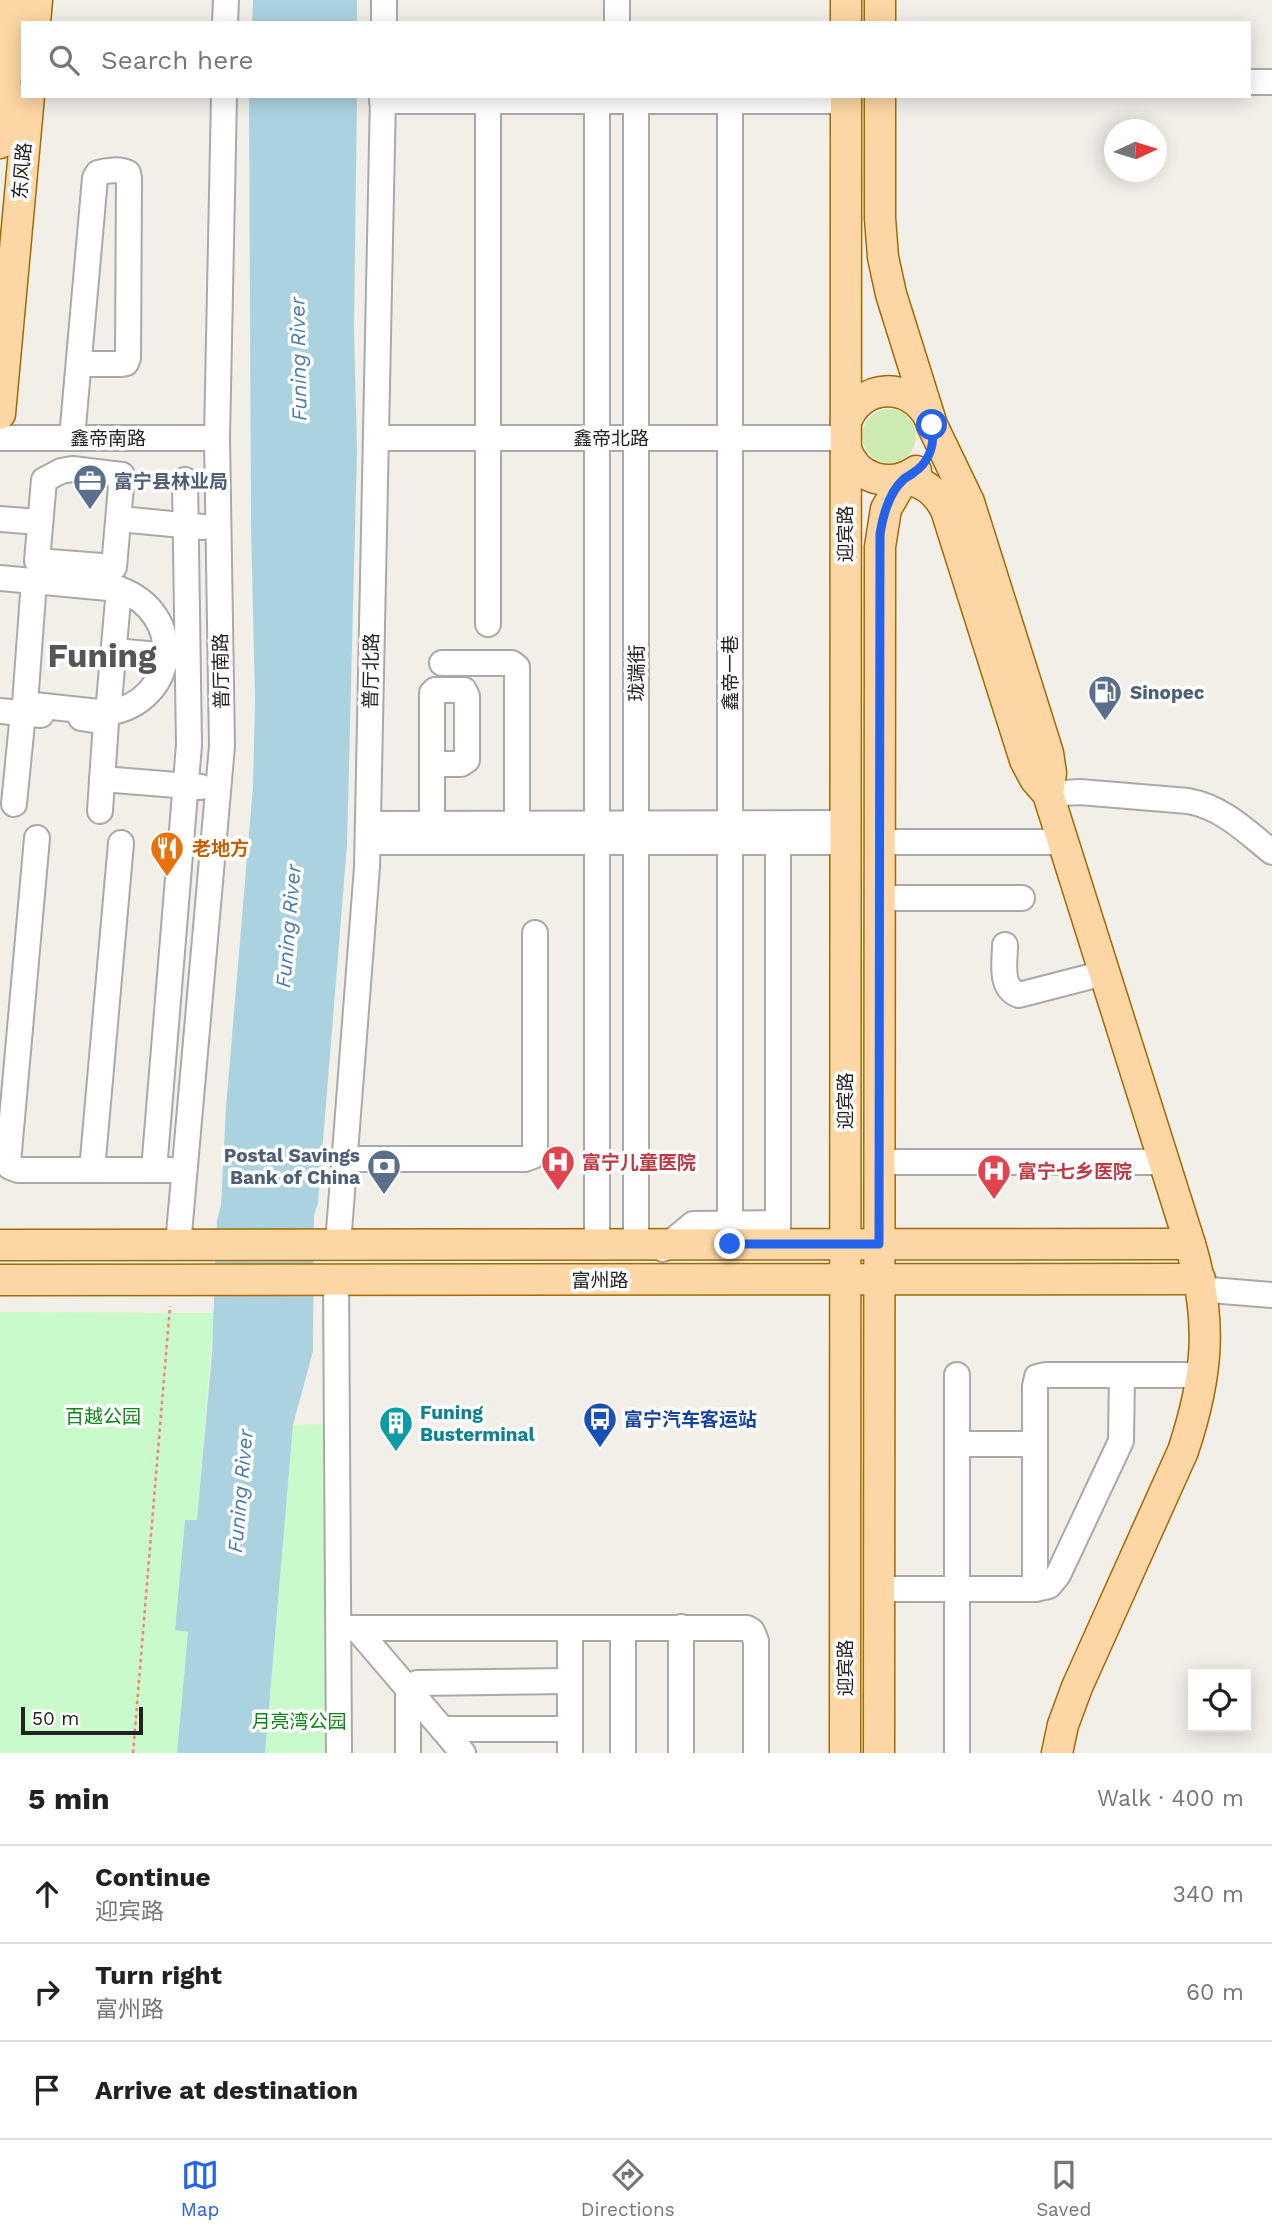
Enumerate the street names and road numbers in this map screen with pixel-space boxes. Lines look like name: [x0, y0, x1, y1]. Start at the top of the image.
street label: 东风路: [8, 142, 36, 200]
street label: 鑫帝南路: [70, 427, 146, 450]
street label: 鑫帝北路: [573, 427, 649, 450]
street label: 迎宾路: [834, 505, 857, 563]
street label: 普厅南路: [209, 633, 233, 709]
street label: 普厅北路: [359, 633, 383, 709]
street label: 鑫帝一巷: [719, 635, 742, 711]
street label: 珑端街: [625, 644, 648, 702]
street label: 迎宾路: [834, 1072, 857, 1130]
street label: 富州路: [571, 1269, 629, 1292]
street label: 迎宾路: [834, 1639, 857, 1697]

